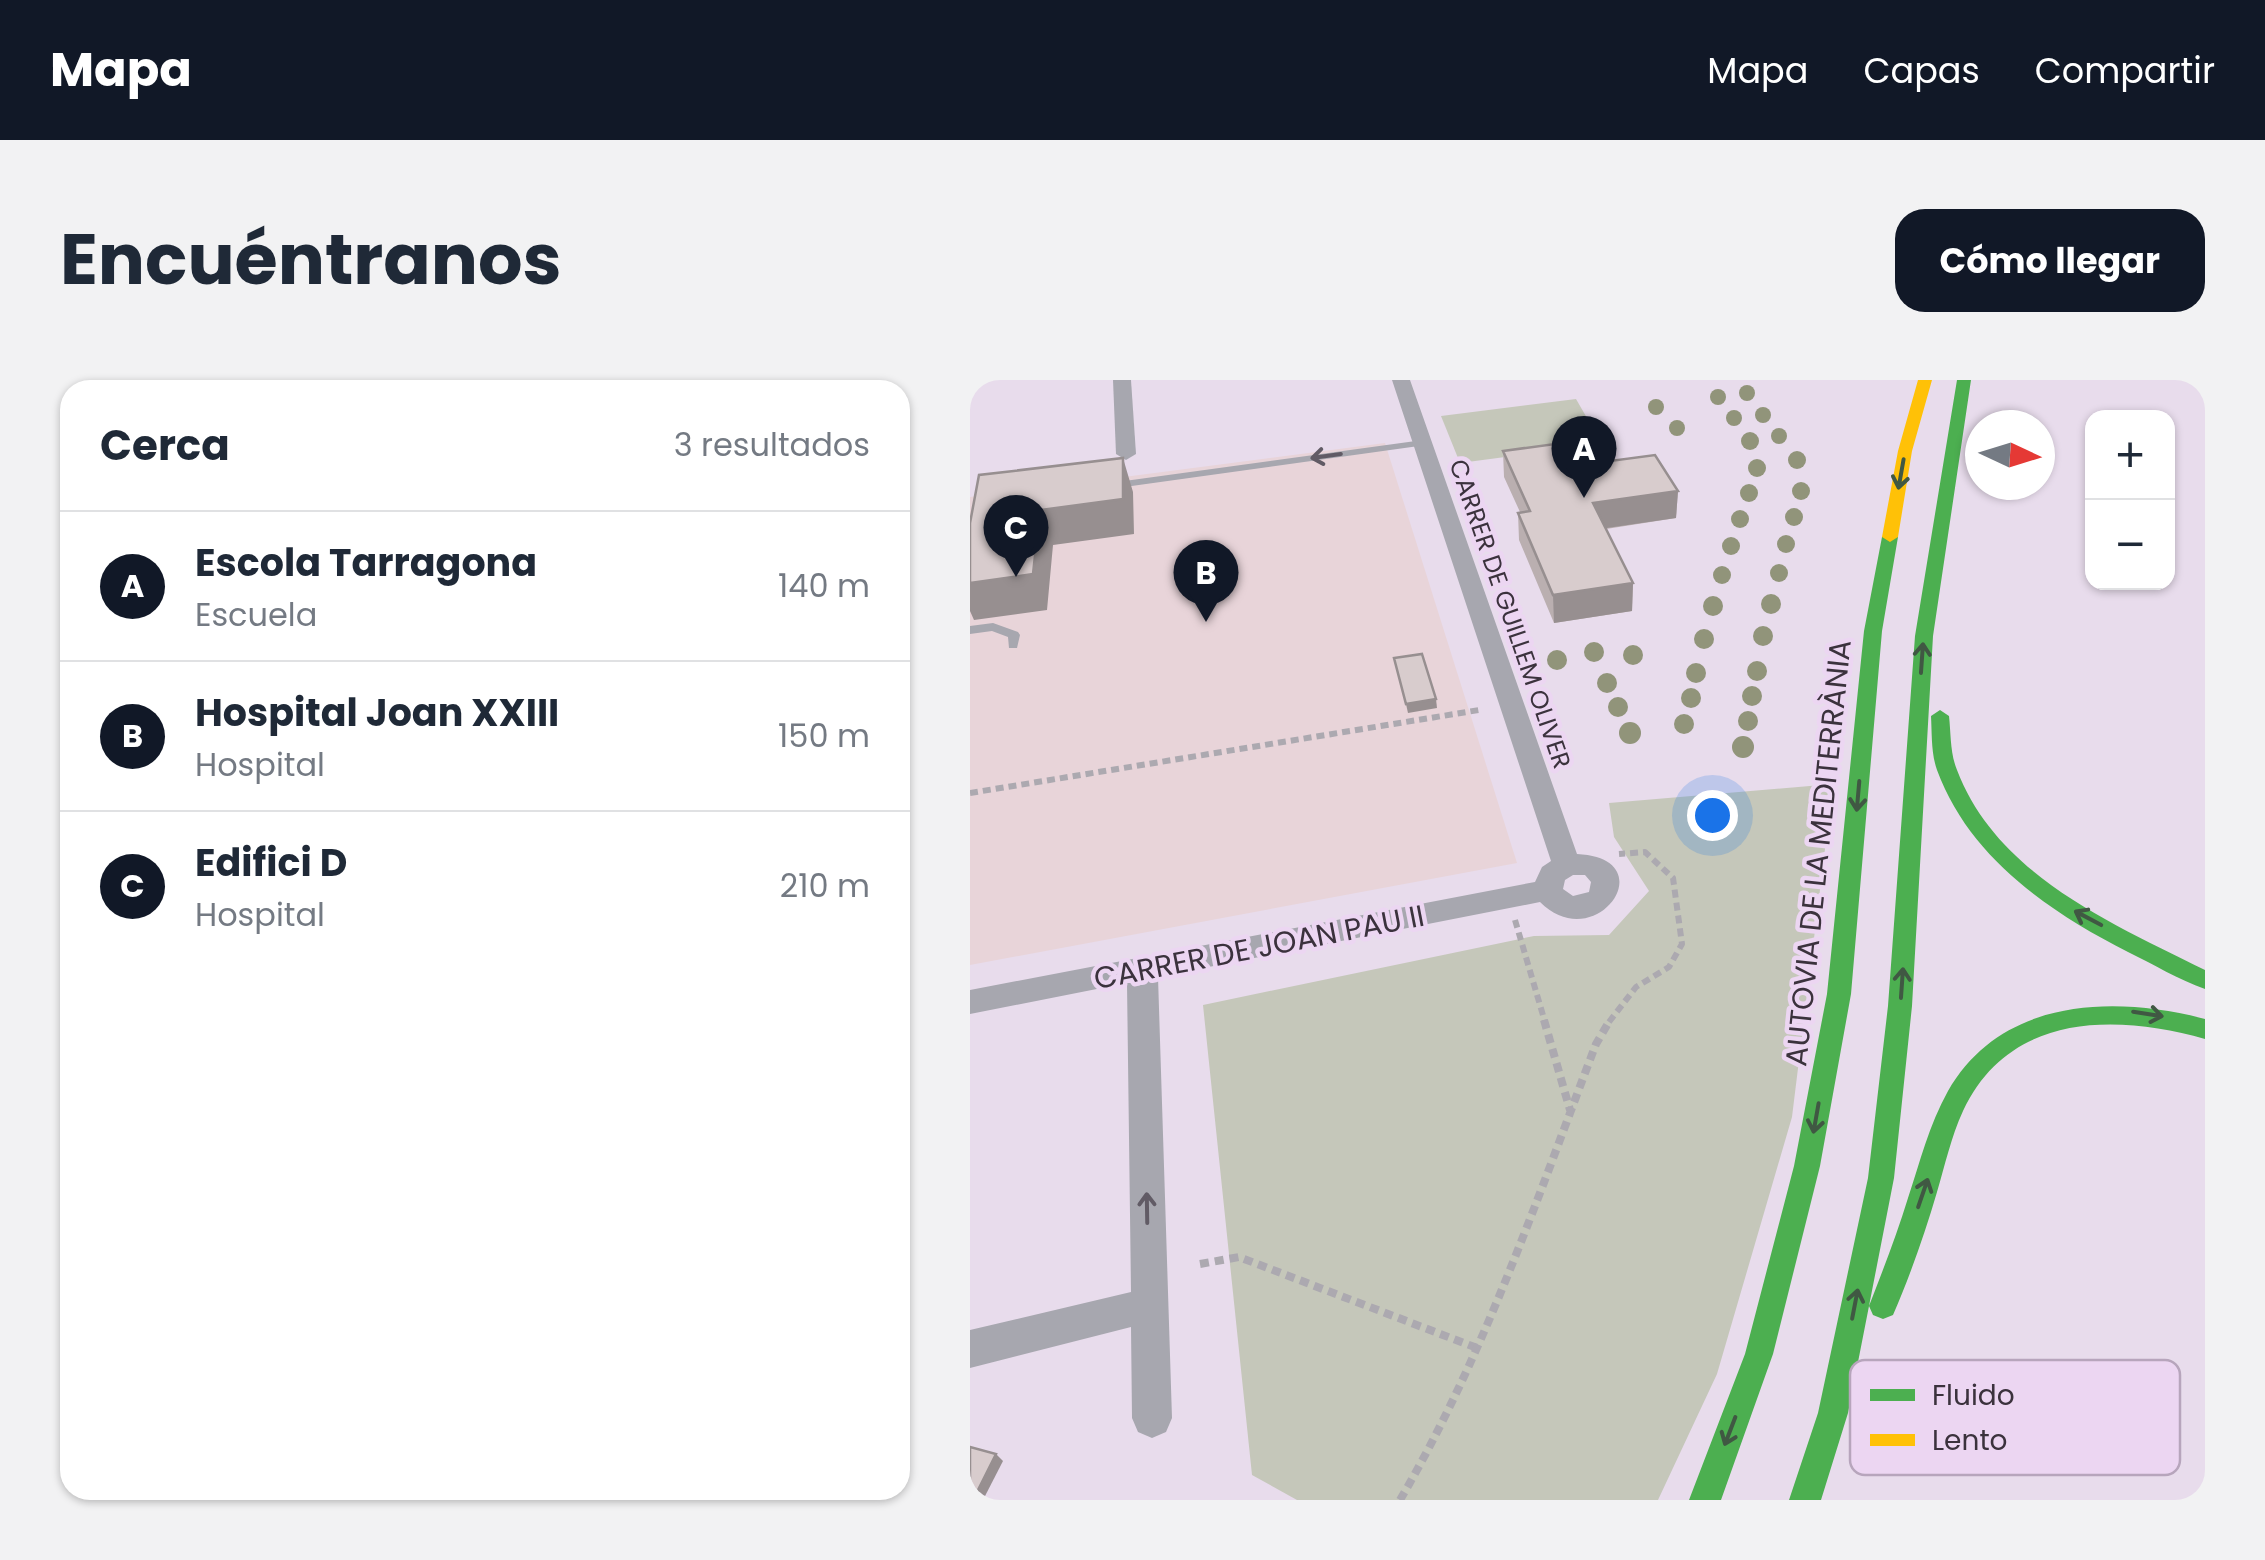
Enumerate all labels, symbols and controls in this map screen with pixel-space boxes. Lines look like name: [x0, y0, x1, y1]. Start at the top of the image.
text: Mapa: [50, 36, 192, 103]
text: Mapa: [1707, 46, 1808, 95]
text: Capas: [1863, 46, 1980, 95]
text: Compartir: [2035, 46, 2215, 95]
button: Cómo llegar: [1895, 209, 2205, 312]
text: Encuéntranos: [60, 210, 562, 309]
north arrow: [1965, 410, 2055, 500]
map controls: [2085, 410, 2175, 590]
button: +: [2085, 410, 2175, 500]
text: Cerca: [100, 416, 230, 475]
pin: A: [1552, 416, 1616, 498]
text: 3 resultados: [674, 422, 870, 467]
one-way arrow: [1311, 448, 1343, 466]
street label: CARRER DE GUILLEM OLIVER: [1441, 455, 1579, 773]
one-way arrow: [1891, 458, 1910, 490]
pin: C: [983, 494, 1048, 577]
button: −: [2085, 500, 2175, 590]
text: Escola Tarragona: [195, 536, 537, 589]
pin: B: [1174, 540, 1238, 622]
text: A: [121, 563, 144, 608]
text: 140 m: [778, 563, 870, 608]
text: Escuela: [195, 592, 317, 637]
street label: AUTOVIA DE LA MEDITERRÀNIA: [1774, 638, 1862, 1068]
one-way arrow: [1913, 643, 1932, 675]
text: Hospital Joan XXIII: [195, 686, 559, 739]
text: B: [122, 713, 143, 758]
text: 150 m: [778, 713, 870, 758]
text: Hospital: [195, 742, 325, 787]
one-way arrow: [1848, 780, 1867, 812]
your location: [1687, 790, 1738, 841]
text: Edifici D: [195, 836, 347, 889]
text: C: [120, 863, 145, 908]
text: 210 m: [780, 863, 870, 908]
text: Hospital: [195, 892, 325, 937]
street label: CARRER DE JOAN PAU II: [1090, 894, 1428, 1000]
one-way arrow: [2073, 908, 2103, 928]
one-way arrow: [1892, 967, 1911, 999]
one-way arrow: [2131, 1005, 2164, 1024]
one-way arrow: [1806, 1101, 1825, 1134]
one-way arrow: [1915, 1178, 1933, 1210]
one-way arrow: [1138, 1192, 1157, 1224]
one-way arrow: [1846, 1289, 1865, 1321]
legend: [1850, 1360, 2180, 1475]
text: Fluido: [1932, 1376, 2015, 1415]
one-way arrow: [1720, 1416, 1738, 1446]
text: Lento: [1932, 1421, 2008, 1460]

